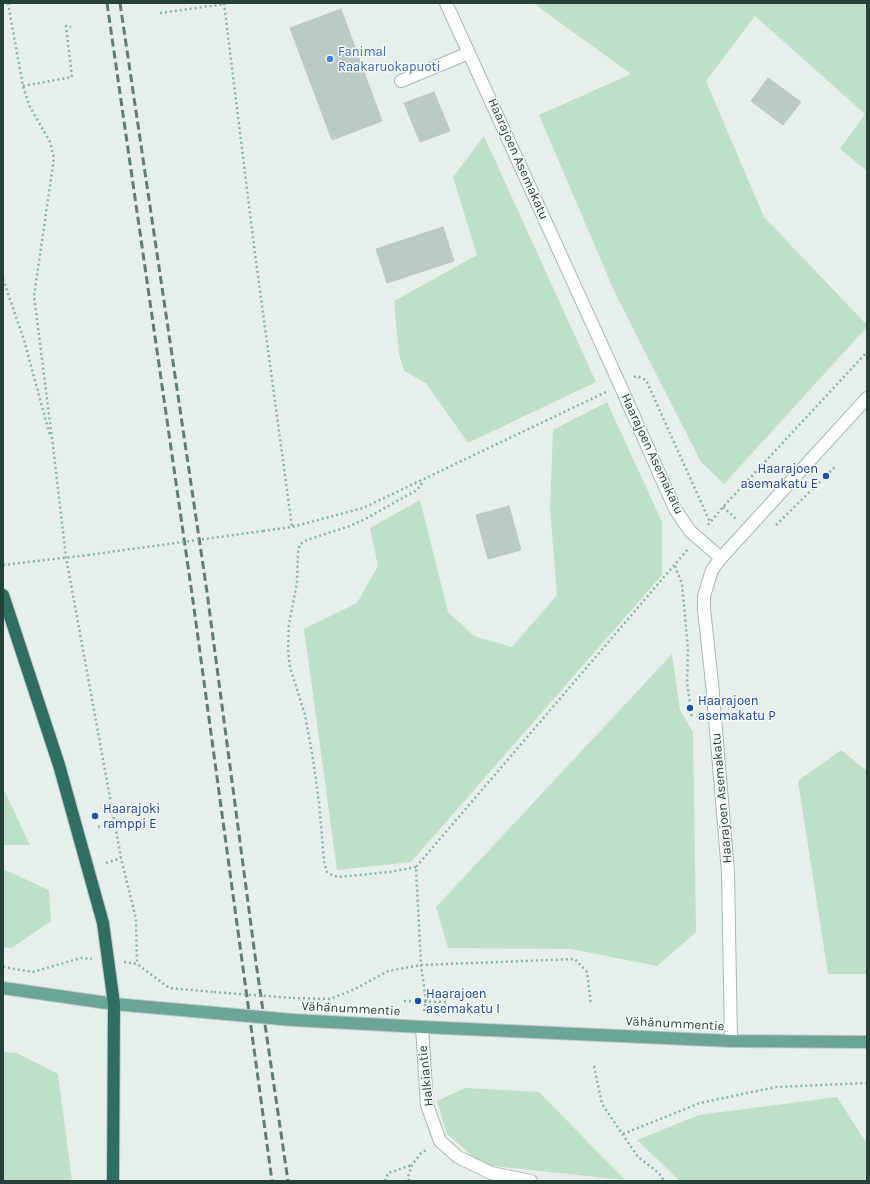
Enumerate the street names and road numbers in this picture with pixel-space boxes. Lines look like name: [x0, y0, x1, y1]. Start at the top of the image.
street label: Haarajoen Asemakatu: [484, 96, 552, 222]
street label: Haarajoen Asemakatu: [617, 391, 687, 517]
street label: Haarajoen Asemakatu: [709, 732, 735, 864]
street label: Vähänummentie: [301, 999, 401, 1019]
street label: Vähänummentie: [625, 1014, 725, 1034]
street label: Halkiantie: [415, 1045, 437, 1107]

